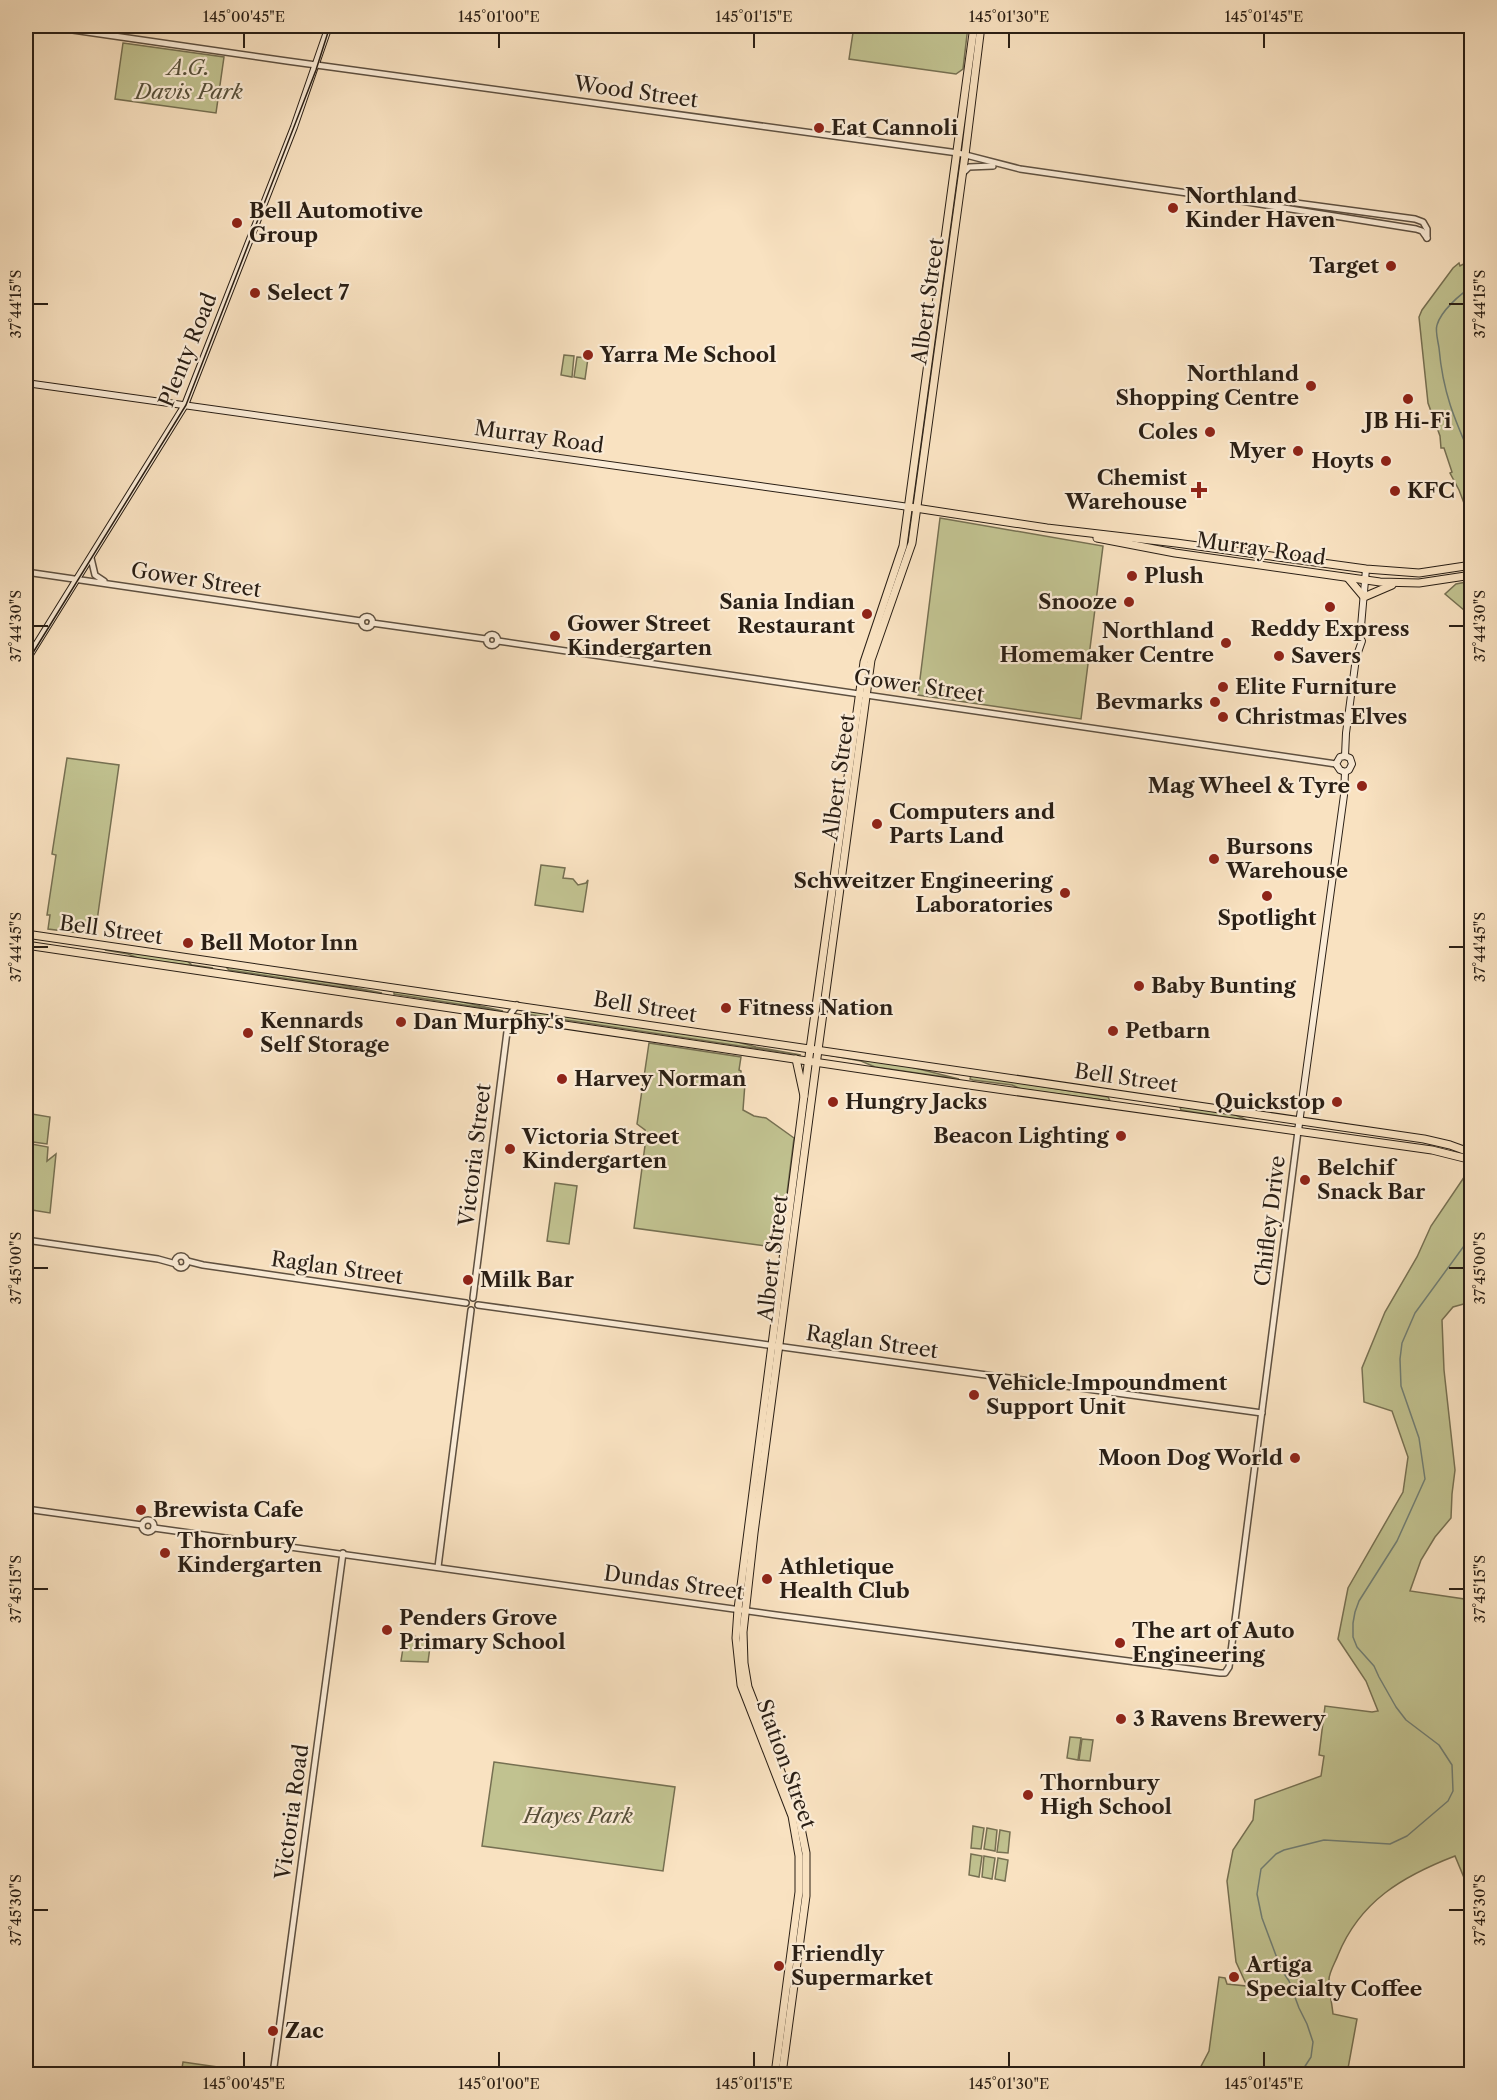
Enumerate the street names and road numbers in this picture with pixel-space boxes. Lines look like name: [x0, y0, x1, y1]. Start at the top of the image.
street label: Wood Street: [572, 70, 700, 113]
street label: Albert Street: [906, 235, 949, 367]
street label: Plenty Road: [153, 289, 222, 411]
street label: Murray Road: [473, 415, 606, 458]
street label: Murray Road: [1195, 527, 1328, 570]
street label: Gower Street: [129, 557, 263, 602]
street label: Gower Street: [852, 664, 986, 707]
street label: Albert Street: [817, 711, 860, 843]
street label: Bell Street: [58, 910, 165, 949]
street label: Bell Street: [592, 986, 699, 1027]
street label: Bell Street: [1073, 1058, 1180, 1097]
street label: Victoria Street: [453, 1081, 496, 1229]
street label: Chifley Drive: [1249, 1154, 1290, 1288]
street label: Albert Street: [752, 1193, 793, 1324]
street label: Raglan Street: [269, 1246, 405, 1289]
street label: Raglan Street: [804, 1320, 940, 1363]
street label: Dundas Street: [602, 1560, 746, 1605]
street label: Station Street: [751, 1696, 822, 1833]
street label: Victoria Road: [269, 1742, 313, 1882]

